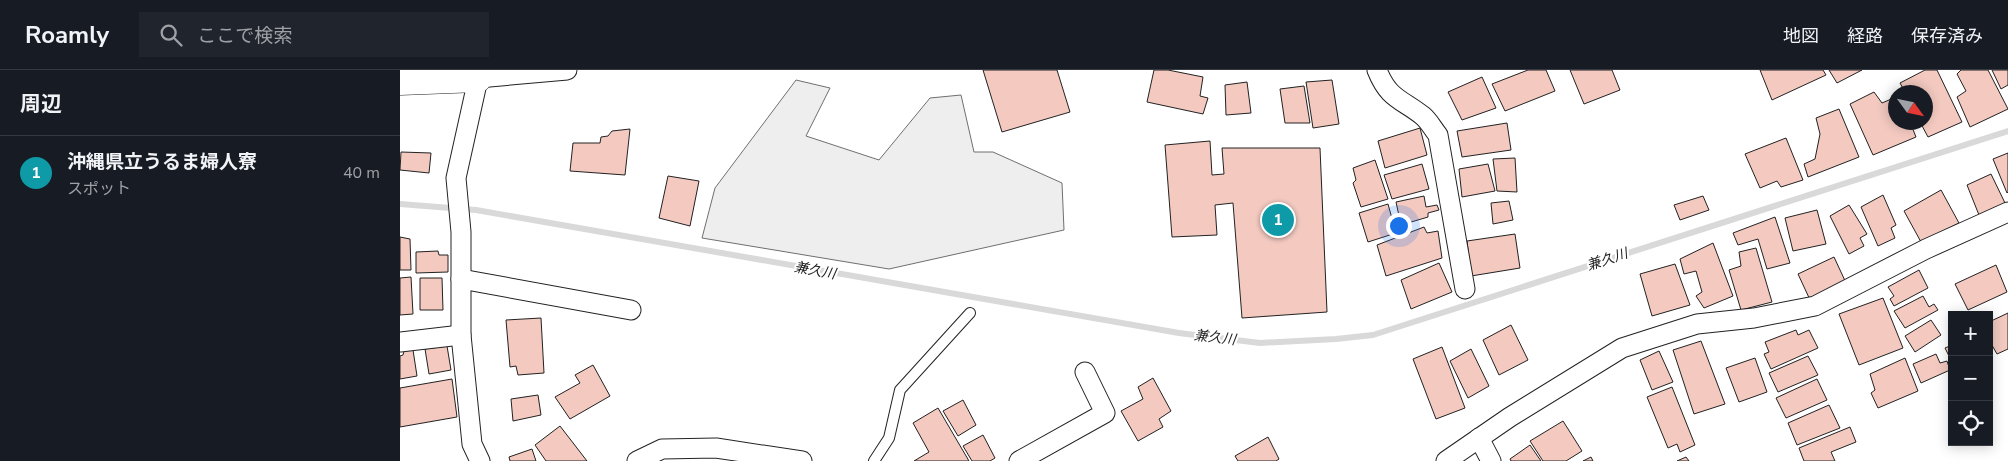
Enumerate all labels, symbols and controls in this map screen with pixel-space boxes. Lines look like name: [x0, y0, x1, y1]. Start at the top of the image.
search box: [139, 12, 489, 57]
text: Roamly: [25, 19, 109, 51]
icon: search: [157, 21, 185, 49]
text: ここで検索: [197, 23, 292, 49]
text: 地図: [1783, 24, 1819, 48]
text: 経路: [1847, 24, 1883, 48]
text: 保存済み: [1911, 24, 1983, 48]
north arrow: [1888, 85, 1933, 130]
text: 周辺: [20, 90, 62, 118]
text: 沖縄県立うるま婦人寮: [67, 149, 257, 175]
text: 1: [31, 162, 41, 184]
text: 40 m: [343, 162, 380, 184]
text: スポット: [67, 178, 131, 200]
pin: 1: [1262, 201, 1294, 239]
your location: [1386, 213, 1412, 239]
water label: 兼久川: [1584, 243, 1632, 275]
water label: 兼久川: [793, 257, 839, 284]
map controls: [1948, 311, 1993, 446]
button: +: [1948, 311, 1993, 356]
water label: 兼久川: [1193, 326, 1239, 350]
button: −: [1948, 356, 1993, 401]
button: locate: [1948, 401, 1993, 446]

